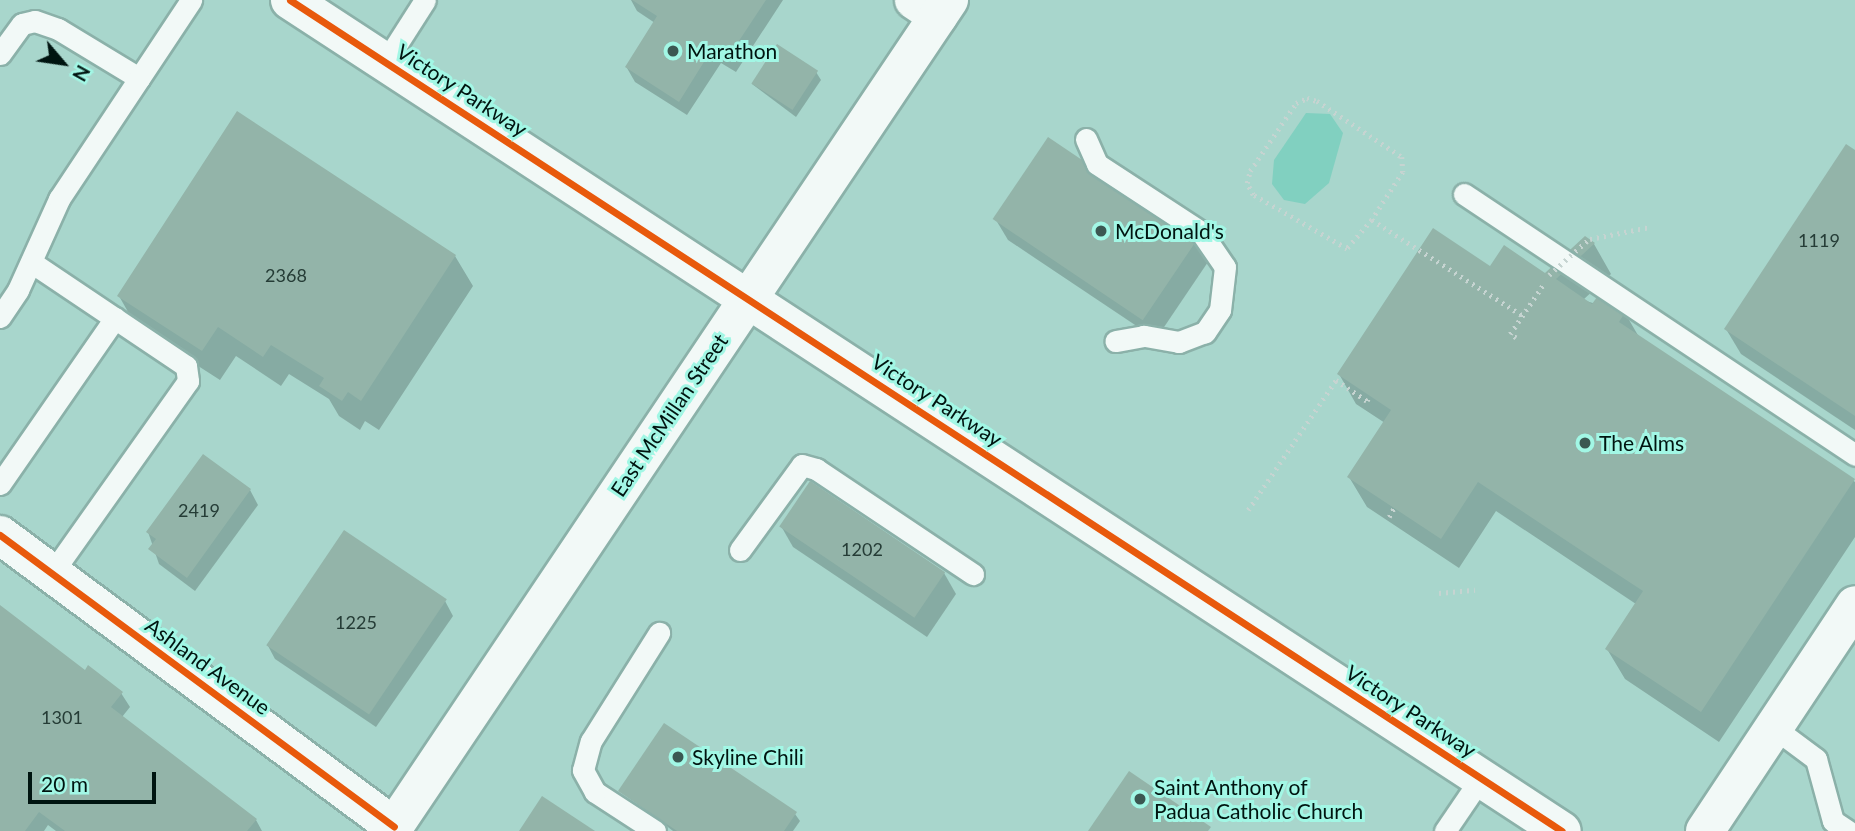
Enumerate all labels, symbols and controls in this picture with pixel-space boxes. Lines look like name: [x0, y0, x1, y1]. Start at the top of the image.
north arrow: [28, 28, 98, 98]
street label: Victory Parkway: [392, 38, 532, 142]
place label: Marathon: [687, 38, 777, 64]
marker: Marathon: [665, 43, 681, 59]
text: N: [68, 61, 95, 85]
place label: McDonald's: [1115, 218, 1224, 244]
marker: McDonald's: [1093, 223, 1109, 239]
house number: 1119: [1798, 229, 1840, 251]
house number: 2368: [265, 264, 307, 286]
street label: East McMillan Street: [605, 329, 733, 501]
street label: Victory Parkway: [867, 348, 1007, 452]
place label: The Alms: [1599, 430, 1685, 456]
marker: The Alms: [1577, 435, 1593, 451]
house number: 2419: [178, 499, 220, 521]
house number: 1202: [841, 538, 883, 560]
house number: 1225: [335, 611, 377, 633]
street label: Ashland Avenue: [140, 612, 276, 720]
street label: Victory Parkway: [1341, 659, 1481, 763]
house number: 1301: [41, 706, 83, 728]
place label: Skyline Chili: [692, 744, 804, 770]
marker: Skyline Chili: [670, 749, 686, 765]
scale bar: [32, 758, 159, 802]
text: 20 m: [41, 771, 88, 796]
place label: Saint Anthony of Padua Catholic Church: [1154, 774, 1363, 824]
marker: Saint Anthony of Padua Catholic Church: [1132, 791, 1148, 807]

